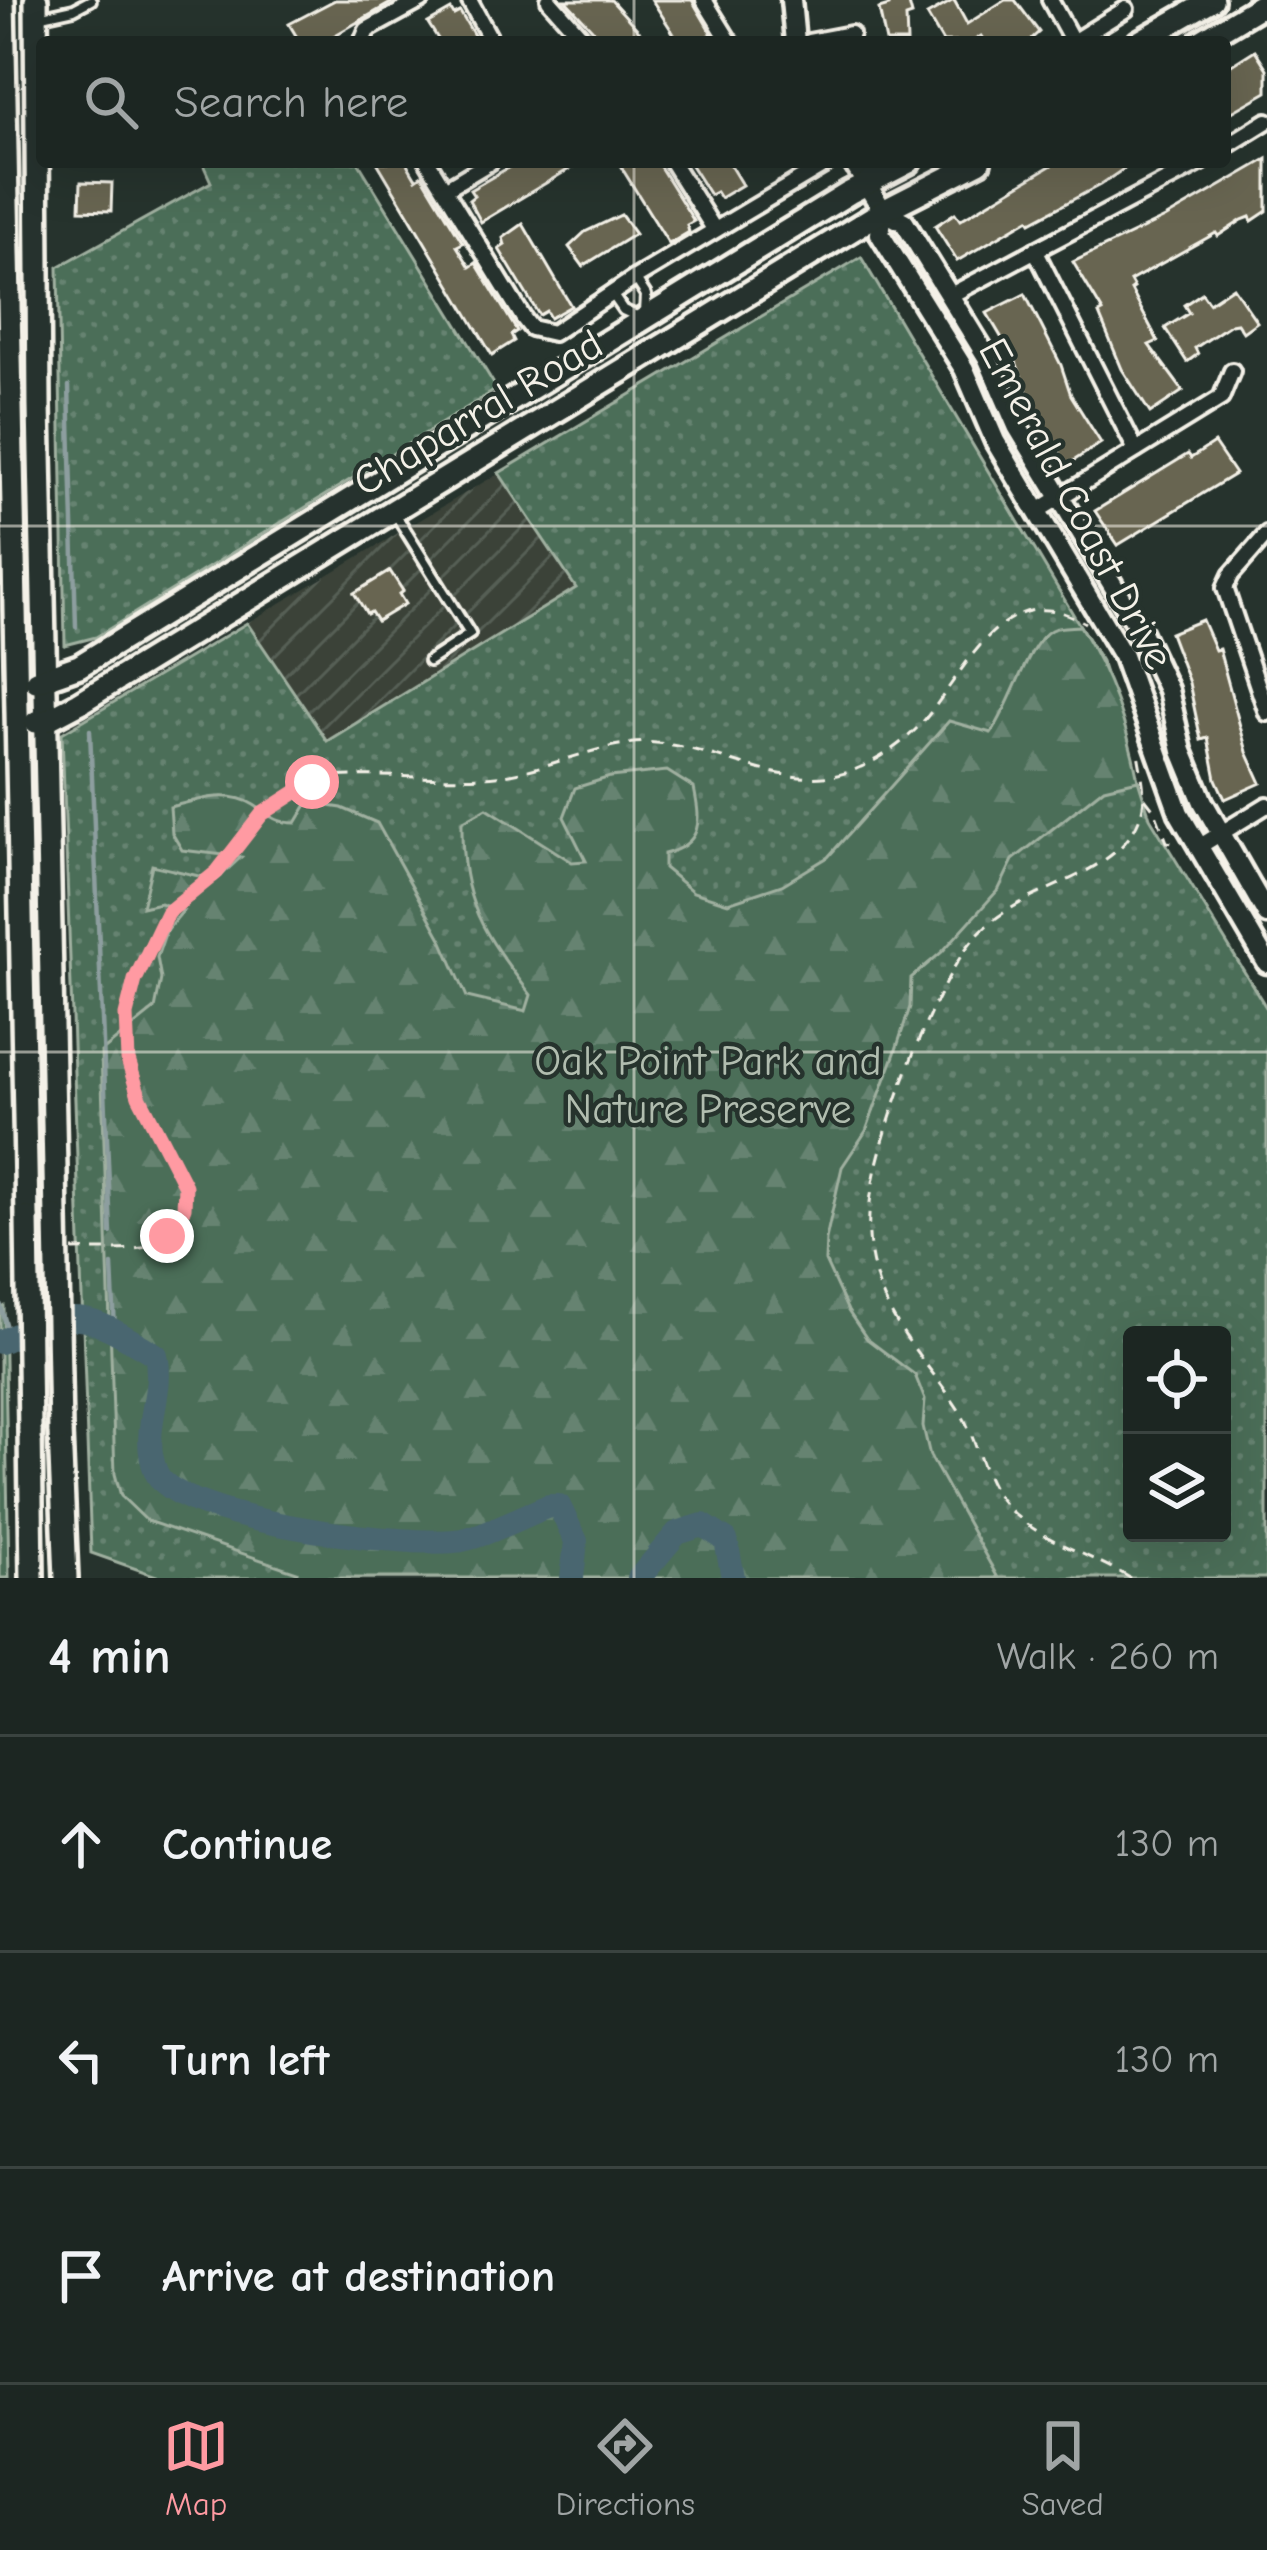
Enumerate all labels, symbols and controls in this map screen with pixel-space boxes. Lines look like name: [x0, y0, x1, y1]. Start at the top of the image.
search box: [36, 36, 1231, 168]
icon: search: [78, 69, 144, 135]
text: Search here: [174, 76, 408, 128]
street label: Chaparral Road: [344, 319, 612, 507]
street label: Emerald Coast Drive: [968, 330, 1184, 678]
route start: [285, 755, 339, 809]
park label: Oak Point Park and Nature Preserve: [534, 1037, 882, 1134]
route end: [140, 1209, 194, 1263]
map controls: [1123, 1326, 1231, 1542]
button: locate: [1123, 1326, 1231, 1434]
button: layers: [1123, 1434, 1231, 1542]
text: 4 min: [48, 1627, 171, 1686]
text: Walk · 260 m: [997, 1634, 1219, 1679]
icon: ahead: [48, 1811, 114, 1877]
text: Continue: [162, 1818, 332, 1870]
text: 130 m: [1115, 1821, 1219, 1866]
icon: left: [48, 2027, 114, 2093]
text: Turn left: [162, 2034, 329, 2086]
text: 130 m: [1115, 2037, 1219, 2082]
icon: arrive: [48, 2243, 114, 2309]
text: Arrive at destination: [162, 2250, 555, 2302]
tab: Map: [163, 2413, 229, 2523]
tab: Directions: [556, 2413, 695, 2523]
tab: Saved: [1021, 2413, 1104, 2523]

